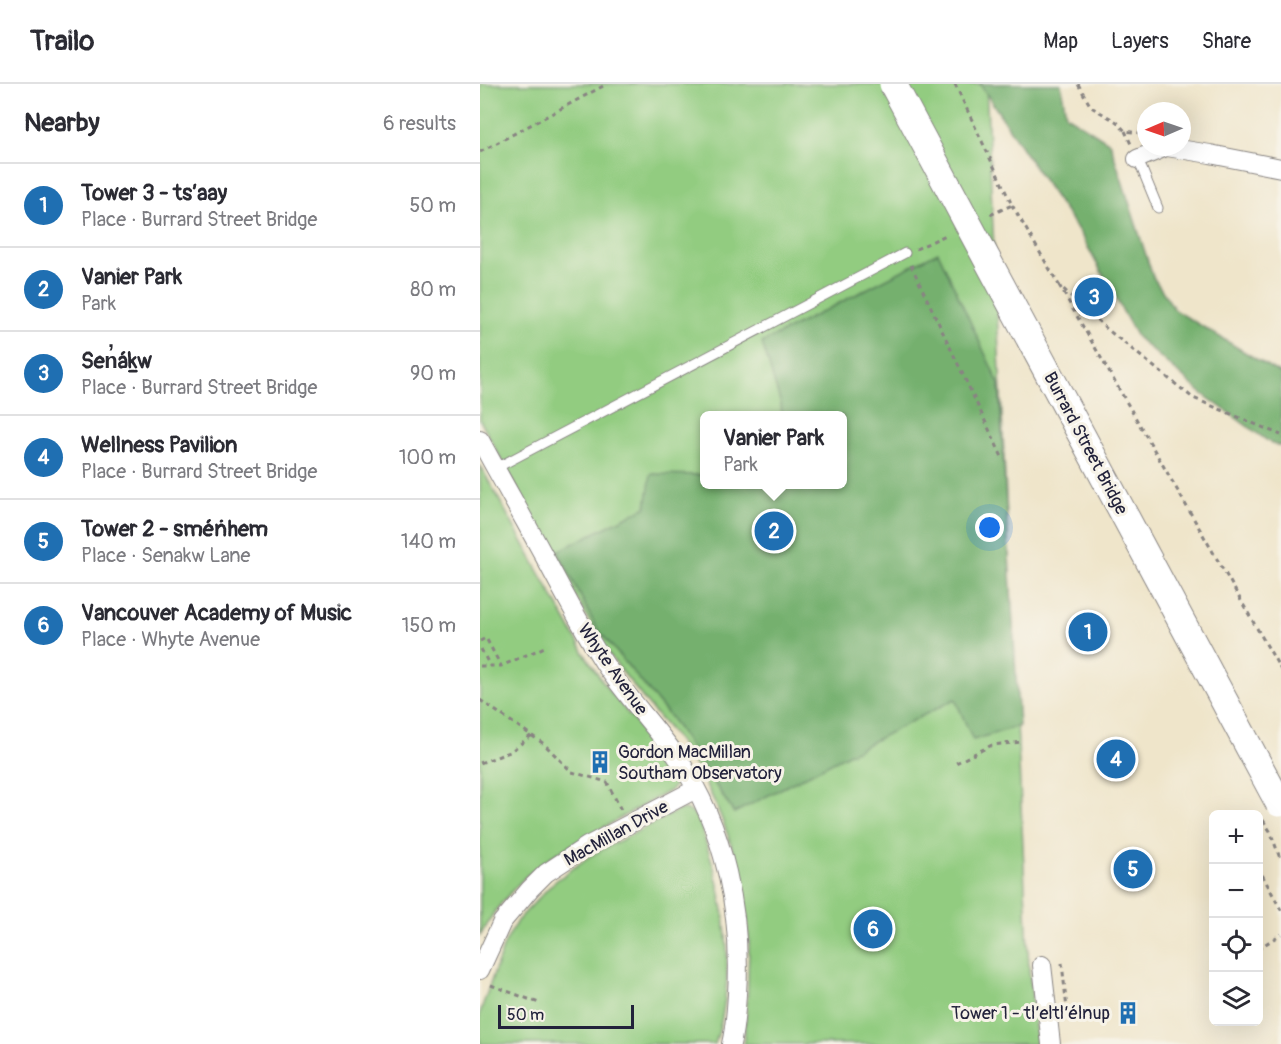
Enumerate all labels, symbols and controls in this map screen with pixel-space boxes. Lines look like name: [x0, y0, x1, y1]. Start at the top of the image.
text: Trailo: [30, 24, 94, 59]
text: Map: [1043, 28, 1078, 55]
text: Layers: [1111, 28, 1169, 55]
text: Share: [1202, 28, 1251, 55]
north arrow: [1137, 102, 1191, 156]
text: Nearby: [24, 107, 100, 139]
text: 6 results: [383, 111, 456, 136]
text: Tower 3 - ts’aay: [81, 179, 227, 207]
text: 1: [40, 193, 47, 218]
text: 50 m: [409, 193, 456, 218]
text: Place · Burrard Street Bridge: [81, 207, 317, 232]
text: Vanier Park: [81, 263, 182, 291]
pin: 3: [1074, 274, 1114, 320]
text: 2: [38, 277, 49, 302]
text: 80 m: [410, 277, 456, 302]
text: Park: [81, 291, 116, 316]
text: Sen̓áḵw: [81, 347, 152, 375]
text: 3: [38, 361, 49, 386]
text: 90 m: [410, 361, 456, 386]
street label: Burrard Street Bridge: [1038, 368, 1133, 519]
text: Place · Burrard Street Bridge: [81, 375, 317, 400]
popup: [700, 411, 847, 489]
text: Vanier Park: [723, 424, 824, 452]
text: Wellness Pavilion: [81, 431, 237, 459]
text: 4: [38, 445, 49, 470]
text: 100 m: [399, 445, 456, 470]
text: Park: [723, 452, 758, 477]
text: Place · Burrard Street Bridge: [81, 459, 317, 484]
pin: 2: [754, 508, 794, 554]
your location: [975, 513, 1004, 542]
text: Tower 2 - sméṅhem: [81, 515, 268, 543]
text: 5: [38, 529, 49, 554]
text: 140 m: [401, 529, 456, 554]
text: Place · Senakw Lane: [81, 543, 250, 568]
text: Vancouver Academy of Music: [81, 599, 352, 627]
pin: 1: [1068, 610, 1108, 654]
text: 6: [38, 613, 49, 638]
text: 150 m: [402, 613, 456, 638]
street label: Whyte Avenue: [573, 619, 653, 720]
text: Place · Whyte Avenue: [81, 627, 260, 652]
pin: 4: [1096, 736, 1136, 782]
place label: Gordon MacMillan Southam Observatory: [618, 741, 782, 785]
building icon: Gordon MacMillan Southam Observatory: [587, 749, 613, 775]
street label: MacMillan Drive: [560, 795, 672, 872]
map controls: [1209, 810, 1263, 1026]
button: +: [1209, 810, 1263, 864]
pin: 5: [1114, 846, 1152, 892]
button: −: [1209, 864, 1263, 918]
pin: 6: [854, 906, 892, 952]
button: locate: [1209, 918, 1263, 972]
button: layers: [1209, 972, 1263, 1026]
building icon: Tower 1 - tl’eltl’élnup: [1115, 1000, 1141, 1026]
scale bar: [498, 1002, 634, 1030]
place label: Tower 1 - tl’eltl’élnup: [951, 1002, 1110, 1025]
text: 50 m: [507, 1005, 544, 1025]

